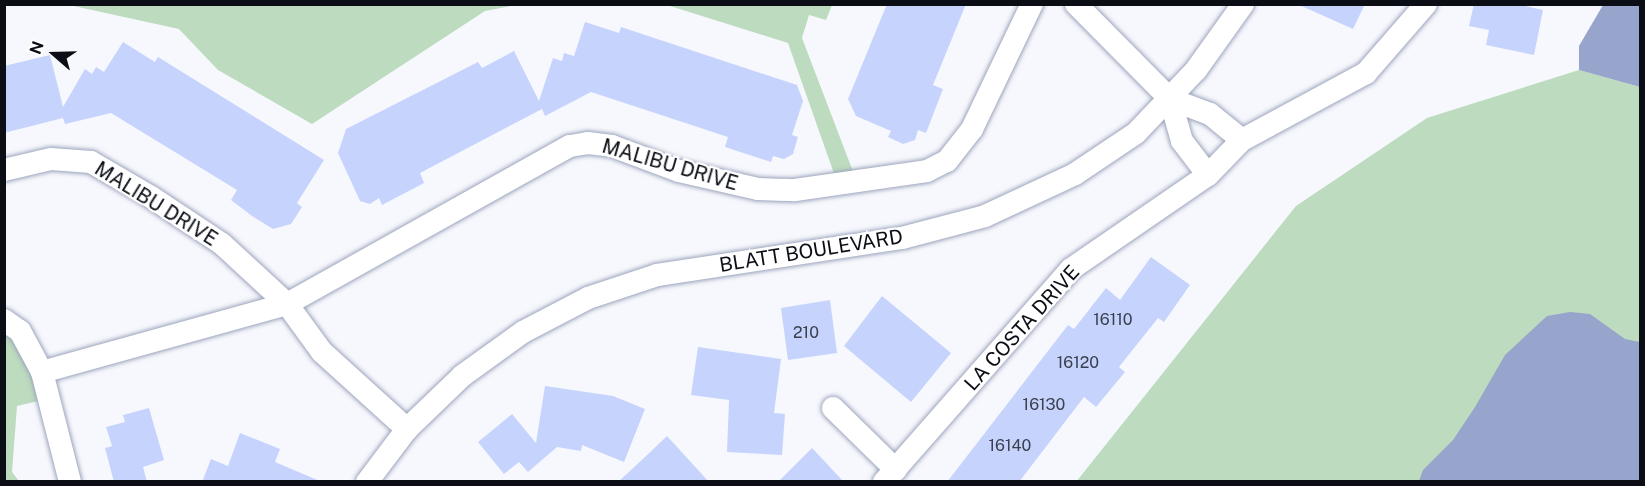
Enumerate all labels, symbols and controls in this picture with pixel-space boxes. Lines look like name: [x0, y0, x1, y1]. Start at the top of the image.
north arrow: [24, 24, 84, 84]
text: N: [26, 39, 48, 57]
street label: MALIBU DRIVE: [599, 134, 741, 196]
street label: MALIBU DRIVE: [90, 157, 222, 251]
street label: BLATT BOULEVARD: [718, 225, 904, 277]
street label: LA COSTA DRIVE: [959, 260, 1085, 396]
house number: 16110: [1093, 310, 1133, 330]
house number: 210: [793, 323, 819, 343]
house number: 16120: [1057, 353, 1099, 373]
house number: 16130: [1023, 395, 1065, 415]
house number: 16140: [989, 436, 1031, 456]

